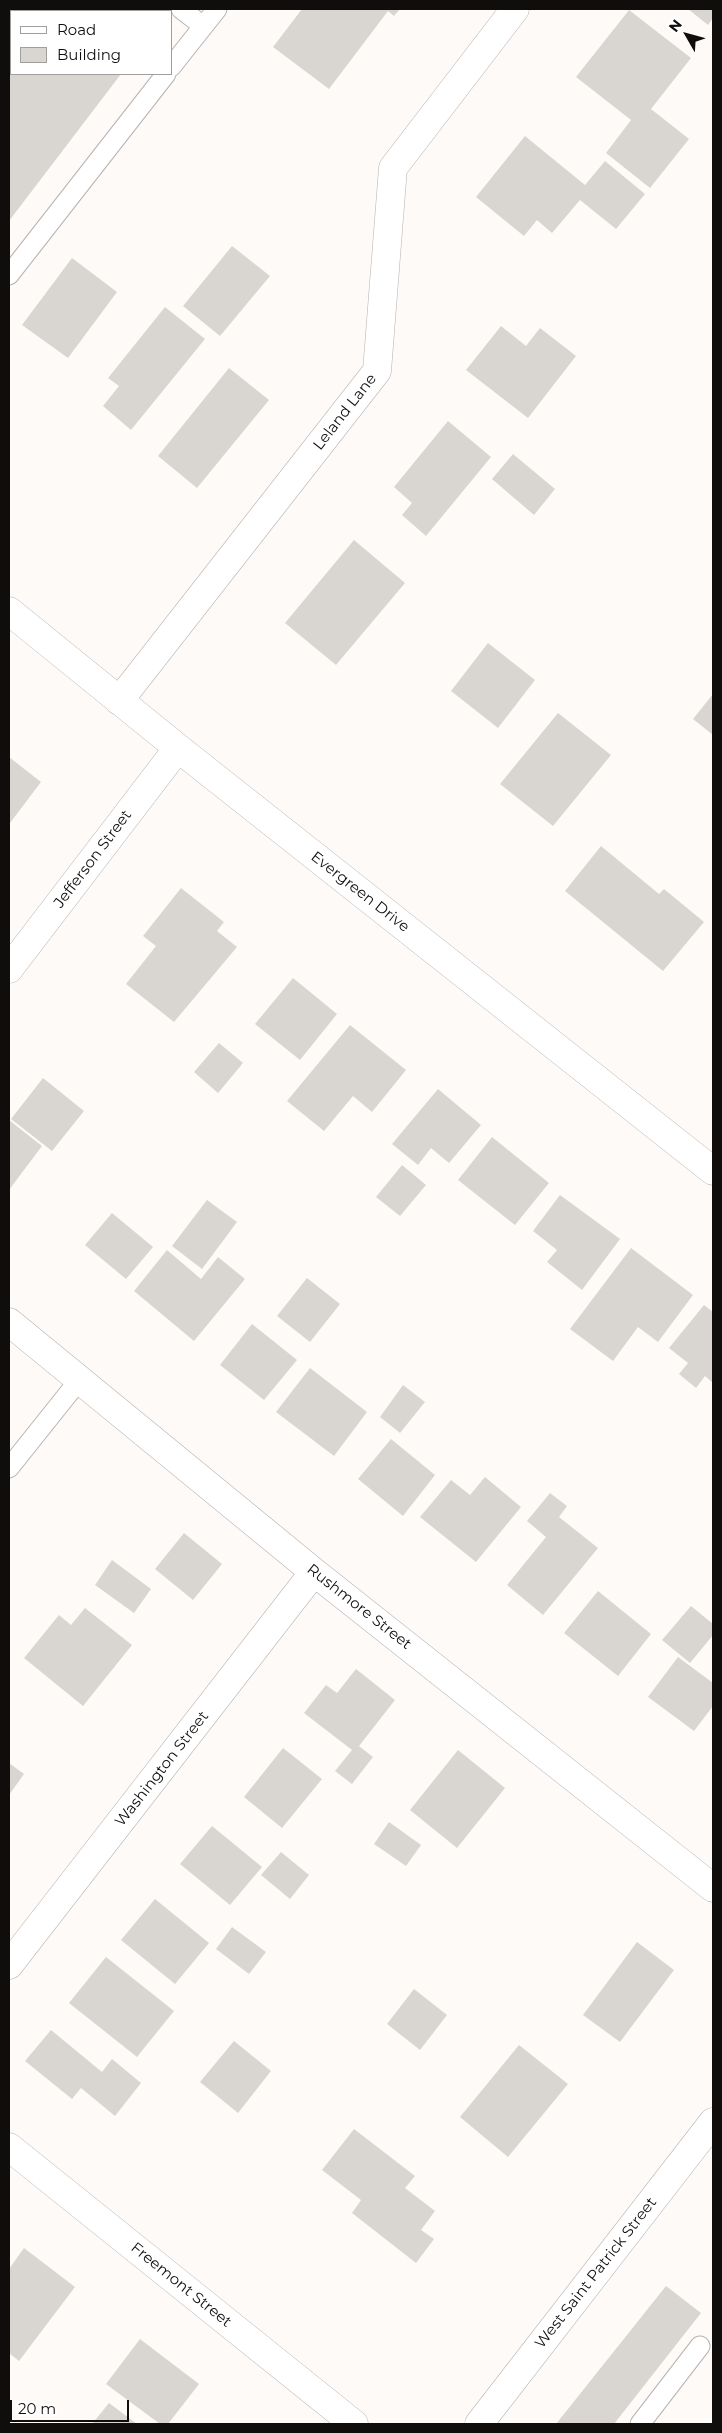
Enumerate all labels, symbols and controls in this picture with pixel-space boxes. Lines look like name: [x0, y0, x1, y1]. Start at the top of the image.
legend: [10, 10, 172, 75]
north arrow: [662, 10, 712, 60]
text: N: [665, 16, 686, 36]
text: Road: [57, 20, 96, 39]
text: Building: [57, 45, 121, 64]
street label: Leland Lane: [310, 370, 380, 454]
street label: Jefferson Street: [50, 807, 136, 911]
street label: Evergreen Drive: [307, 848, 413, 936]
street label: Rushmore Street: [303, 1561, 415, 1653]
street label: Washington Street: [111, 1708, 213, 1830]
street label: West Saint Patrick Street: [531, 2194, 661, 2352]
street label: Freemont Street: [127, 2239, 235, 2331]
scale bar: [12, 2390, 131, 2422]
text: 20 m: [18, 2399, 56, 2418]

